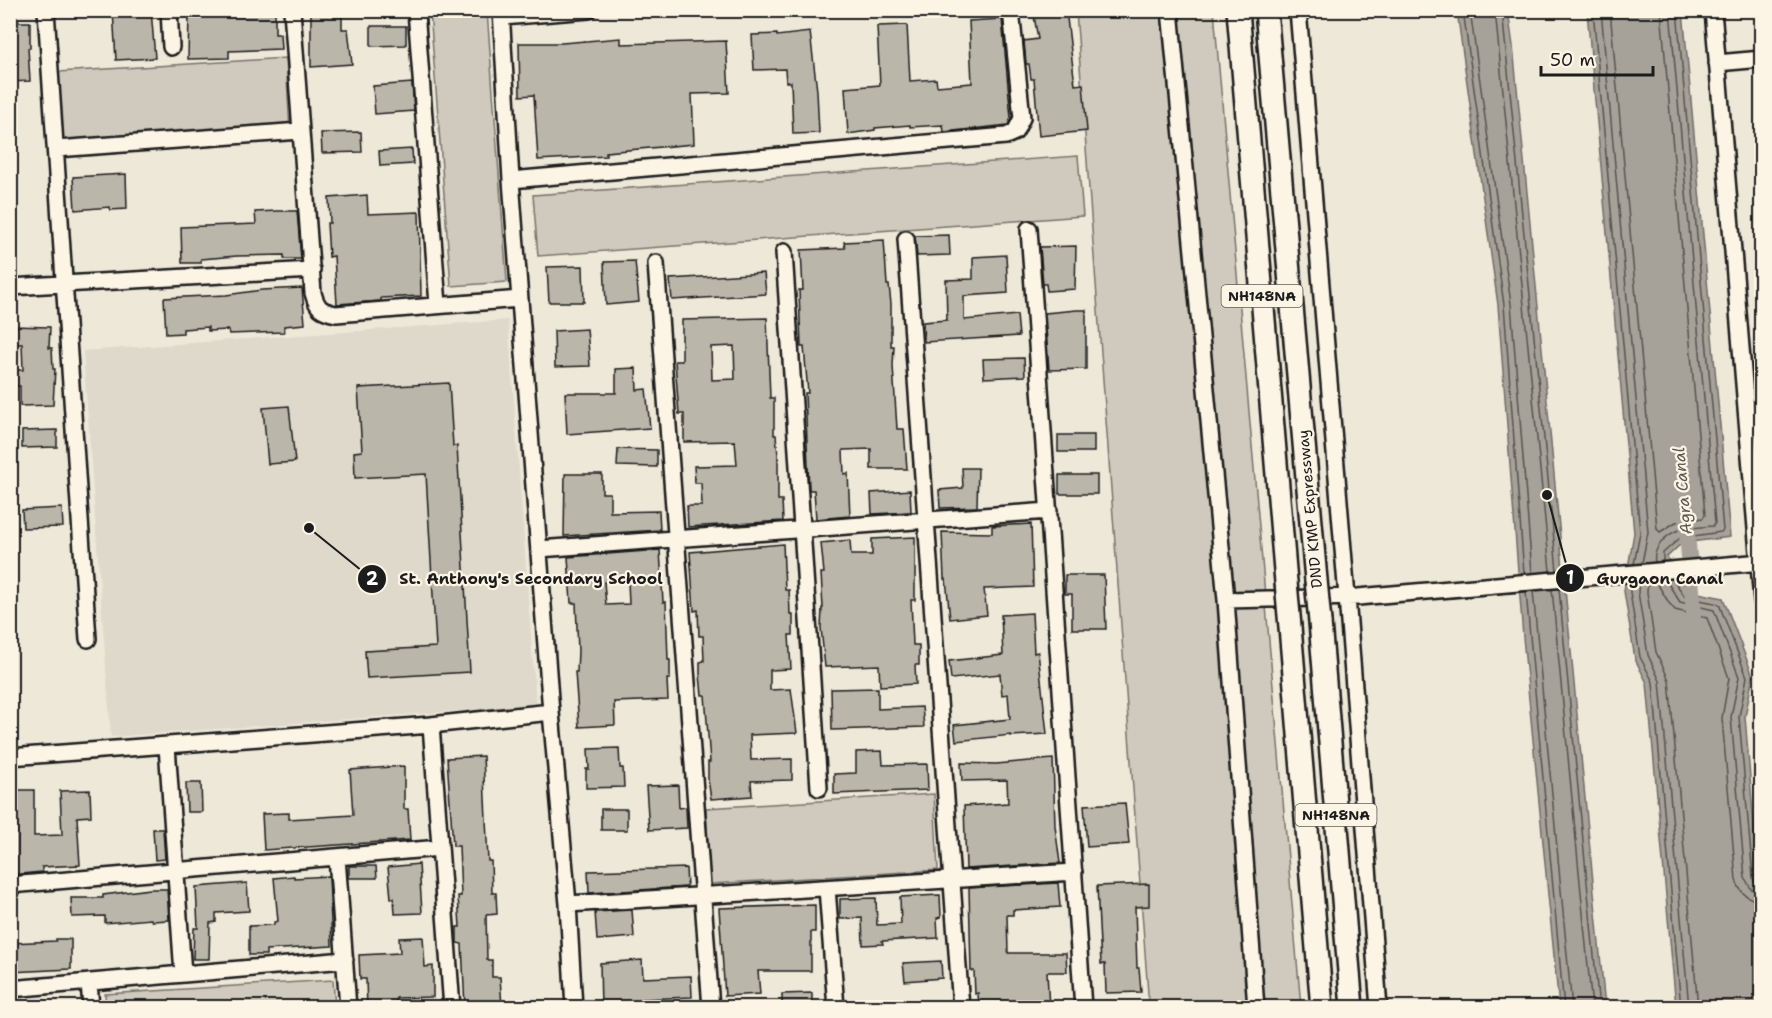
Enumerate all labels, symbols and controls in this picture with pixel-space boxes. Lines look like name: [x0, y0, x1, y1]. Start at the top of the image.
scale bar: [1541, 39, 1654, 77]
text: 50 m: [1550, 48, 1595, 72]
road number: NH148NA: [1222, 285, 1302, 307]
street label: DND KMP Expressway: [1293, 429, 1327, 589]
water label: Agra Canal: [1668, 446, 1697, 535]
callout: Gurgaon Canal: [1555, 561, 1735, 595]
callout: St. Anthony's Secondary School: [357, 562, 675, 596]
text: 1: [1566, 566, 1574, 590]
text: 2: [366, 567, 379, 591]
text: St. Anthony's Secondary School: [399, 568, 663, 589]
text: Gurgaon Canal: [1597, 568, 1724, 589]
road number: NH148NA: [1296, 804, 1376, 826]

